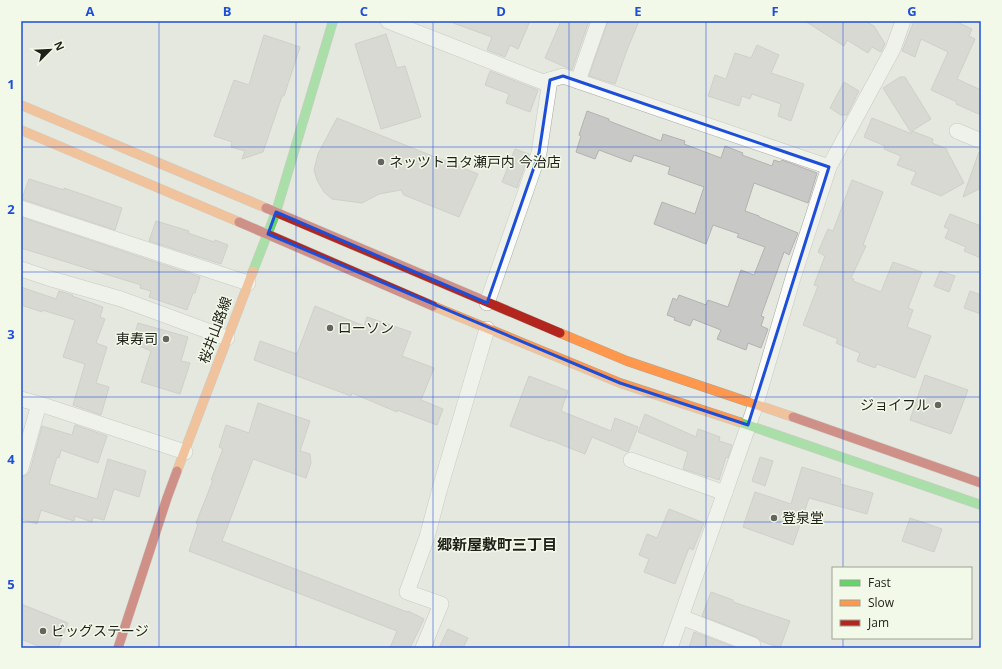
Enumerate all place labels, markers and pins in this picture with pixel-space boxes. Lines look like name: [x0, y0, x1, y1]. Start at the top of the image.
place label: ネッツトヨタ瀬戸内 今治店: [389, 152, 561, 171]
marker: ネッツトヨタ瀬戸内 今治店: [376, 157, 386, 167]
place label: ローソン: [338, 318, 394, 337]
marker: ローソン: [325, 323, 335, 333]
place label: 東寿司: [116, 329, 158, 348]
marker: 東寿司: [161, 334, 171, 344]
place label: ジョイフル: [860, 395, 930, 414]
marker: ジョイフル: [933, 400, 943, 410]
place label: 登泉堂: [782, 508, 824, 527]
marker: 登泉堂: [769, 513, 779, 523]
place label: ビッグステージ: [51, 621, 149, 640]
marker: ビッグステージ: [38, 626, 48, 636]

